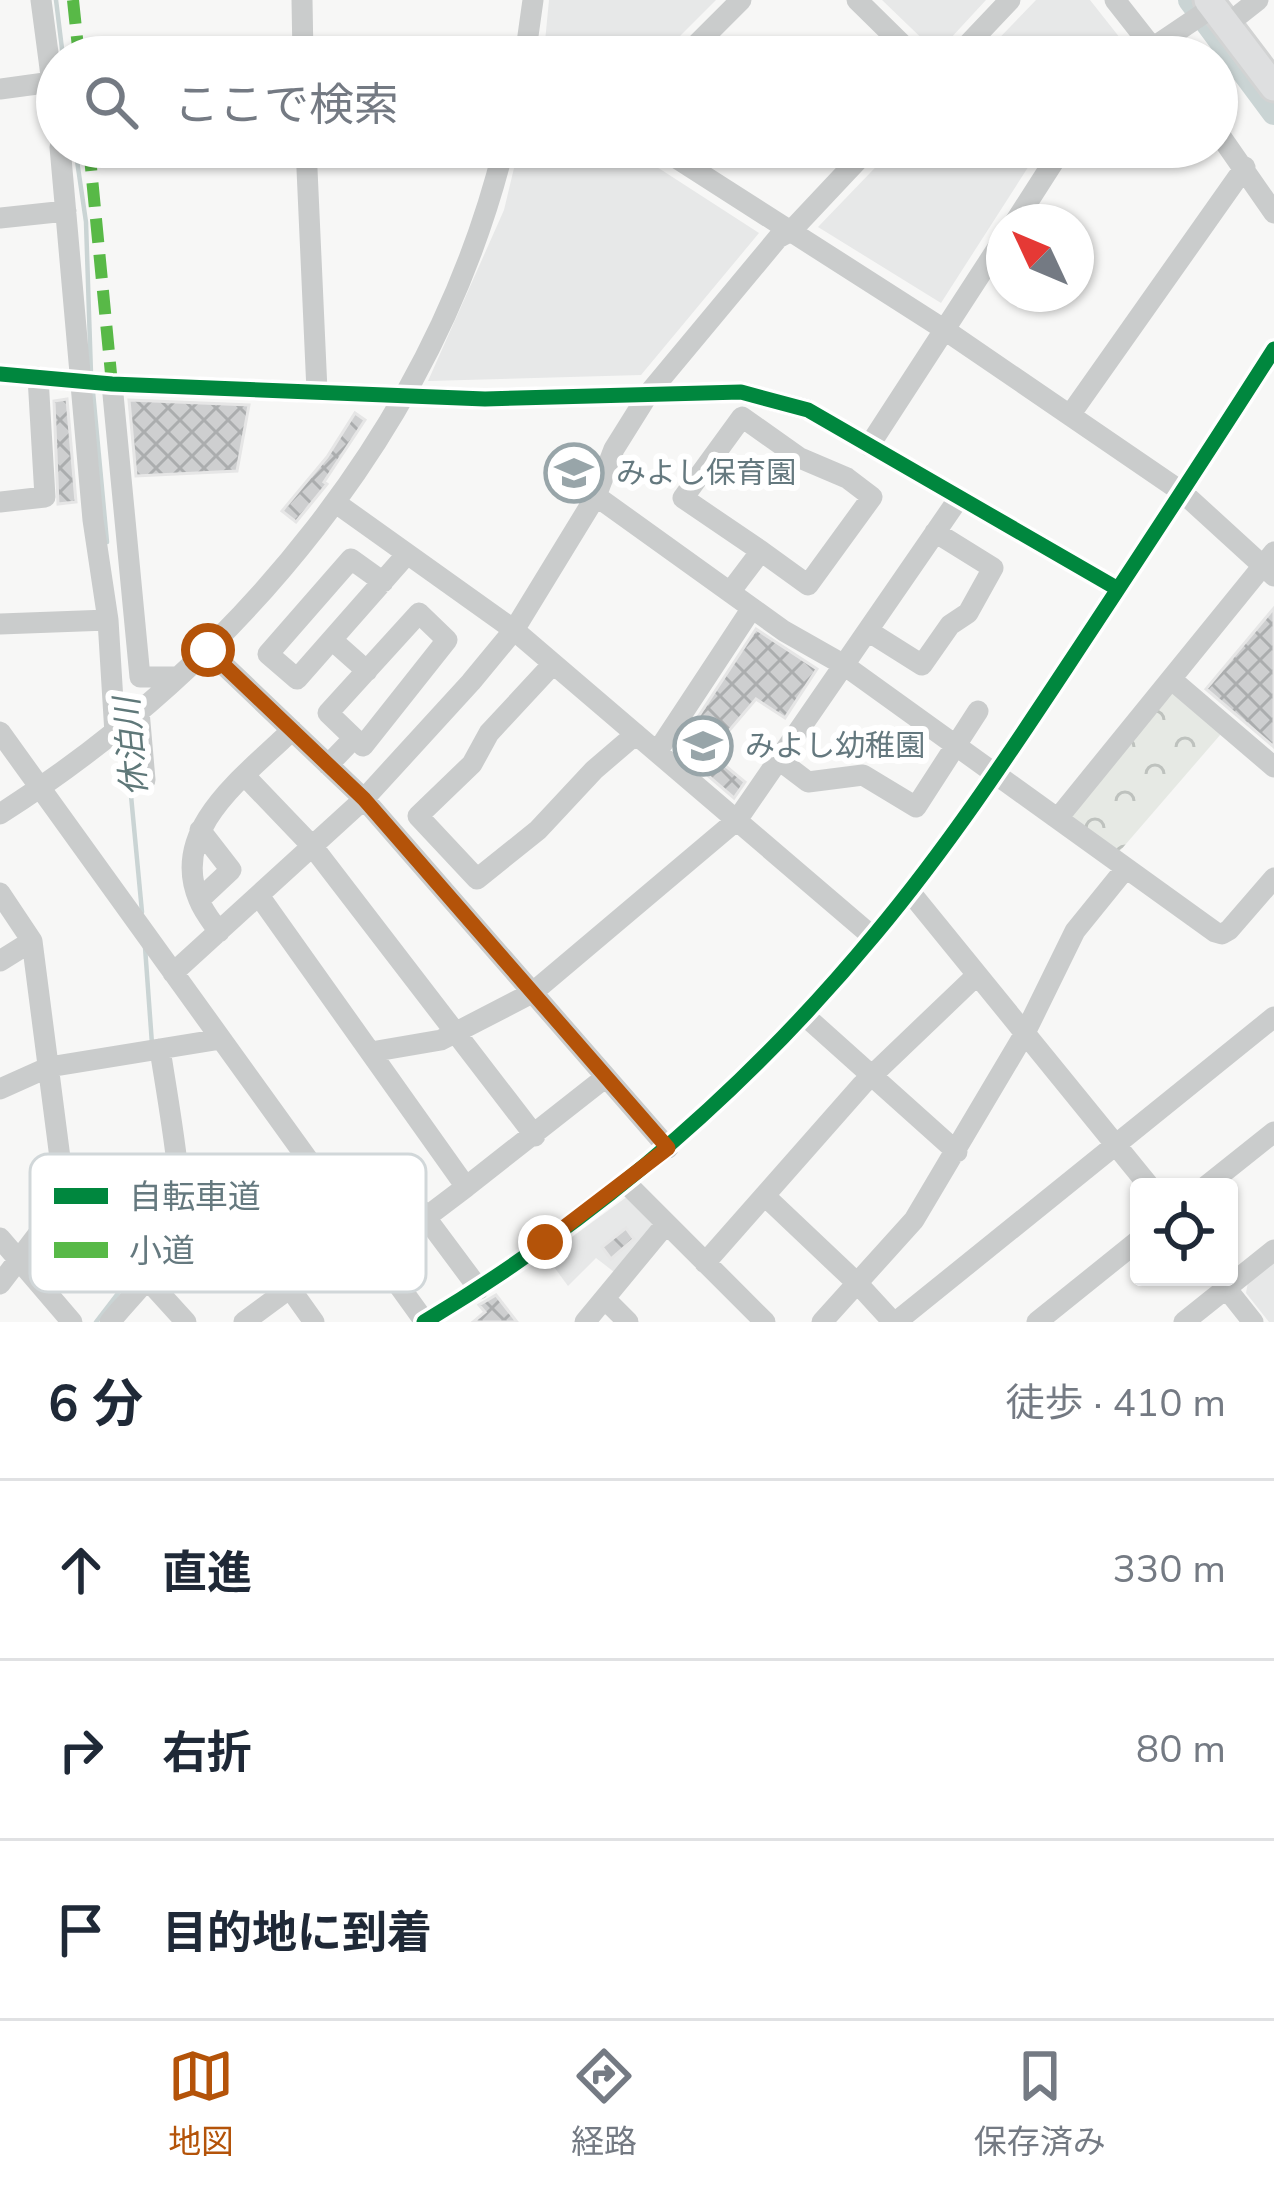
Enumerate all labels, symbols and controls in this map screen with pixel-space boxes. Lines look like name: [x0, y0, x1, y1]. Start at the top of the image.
search box: [36, 36, 1238, 168]
icon: search: [78, 69, 144, 135]
text: ここで検索: [174, 75, 399, 136]
north arrow: [986, 204, 1094, 312]
school or university icon: みよし保育園: [543, 442, 605, 504]
place label: みよし保育園: [616, 453, 796, 494]
route start: [181, 623, 235, 677]
water label: 休泊川: [105, 693, 158, 798]
school or university icon: みよし幼稚園: [672, 715, 734, 777]
place label: みよし幼稚園: [745, 726, 925, 767]
legend: [30, 1154, 426, 1292]
text: 自転車道: [129, 1175, 261, 1220]
map controls: [1130, 1178, 1238, 1286]
button: locate: [1130, 1178, 1238, 1286]
route end: [518, 1215, 572, 1269]
text: 小道: [129, 1229, 195, 1274]
text: 6 分: [48, 1369, 143, 1439]
text: 徒歩 · 410 m: [1005, 1377, 1226, 1430]
icon: ahead: [48, 1537, 114, 1603]
text: 直進: [162, 1543, 252, 1604]
text: 330 m: [1112, 1543, 1226, 1596]
icon: right: [48, 1717, 114, 1783]
text: 右折: [162, 1723, 252, 1784]
text: 80 m: [1136, 1723, 1226, 1776]
icon: arrive: [48, 1897, 114, 1963]
text: 目的地に到着: [162, 1903, 432, 1964]
tab: 地図: [168, 2043, 234, 2165]
tab: 経路: [571, 2043, 637, 2165]
tab: 保存済み: [974, 2043, 1106, 2165]

